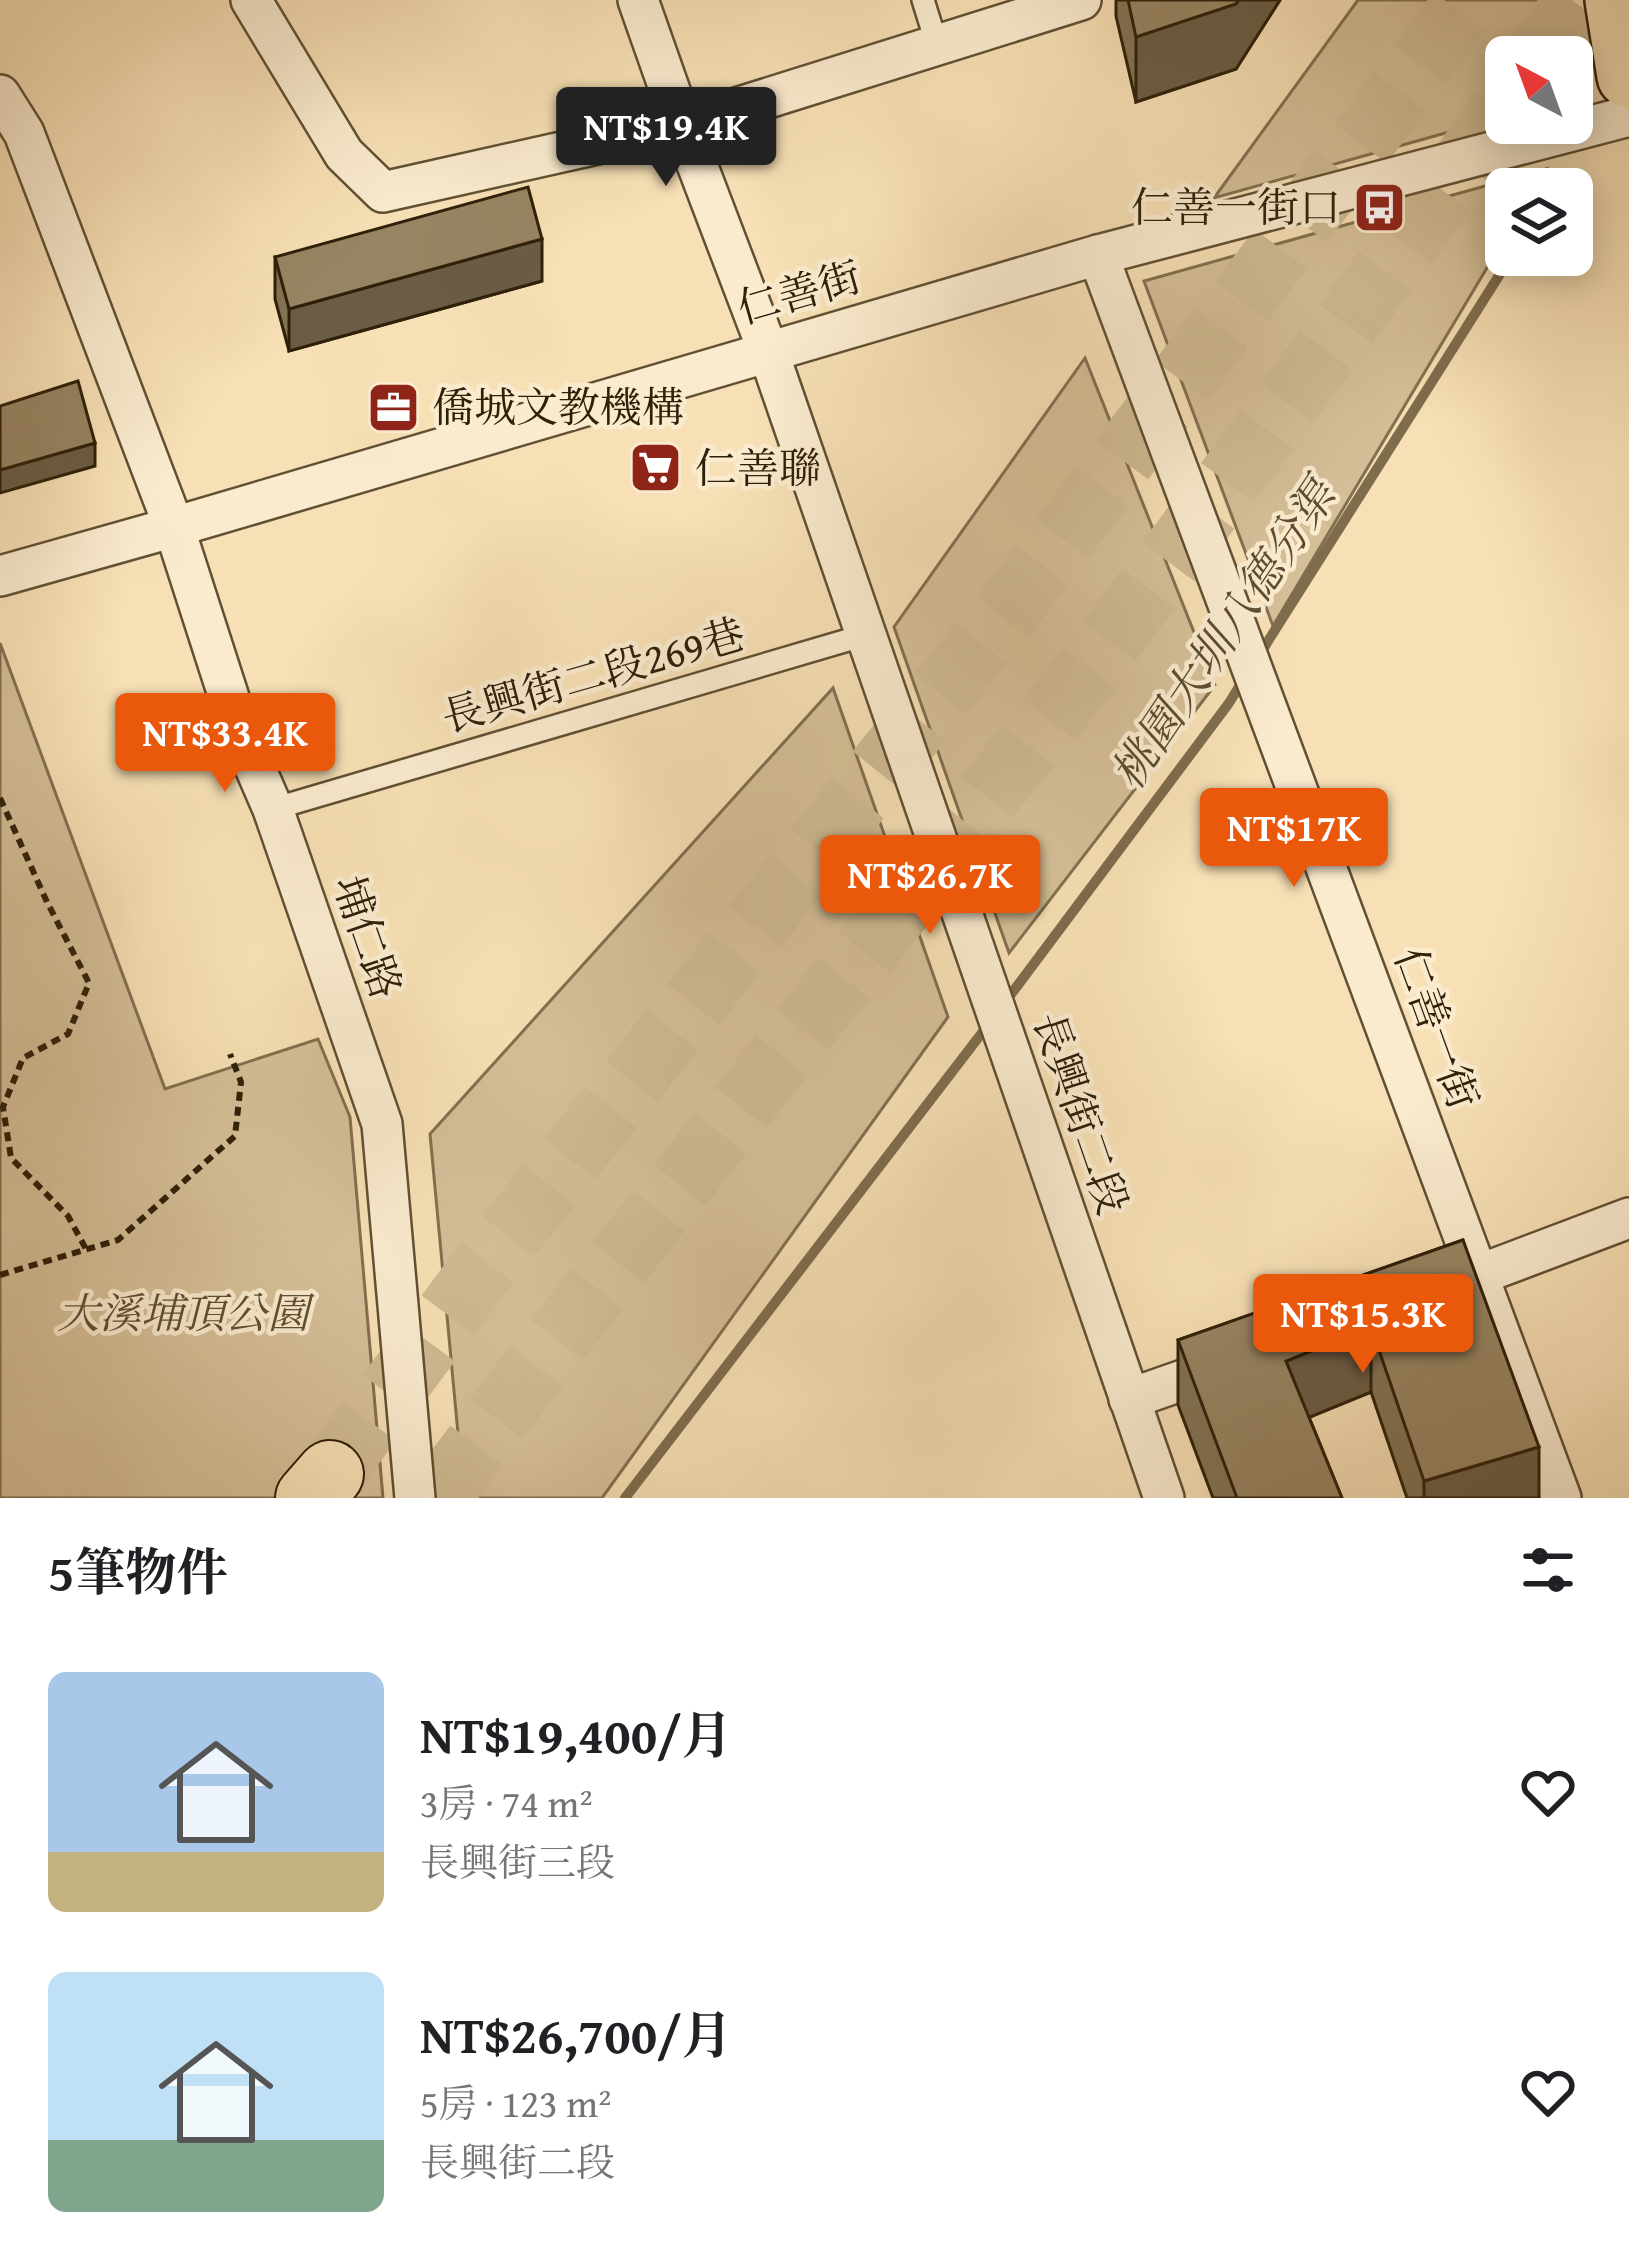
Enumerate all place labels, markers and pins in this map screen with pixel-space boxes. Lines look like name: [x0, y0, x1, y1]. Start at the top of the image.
pin: NT$19.4K: [542, 87, 790, 189]
place label: 仁善一街口: [1131, 176, 1341, 237]
bus stop icon: 仁善一街口: [1352, 179, 1408, 235]
place label: 僑城文教機構: [432, 376, 684, 437]
office icon: 僑城文教機構: [365, 379, 421, 435]
place label: 仁善聯: [695, 437, 821, 498]
supermarket icon: 仁善聯: [628, 440, 684, 496]
pin: NT$33.4K: [101, 693, 349, 795]
pin: NT$17K: [1196, 788, 1392, 890]
pin: NT$26.7K: [806, 835, 1054, 937]
pin: NT$15.3K: [1239, 1274, 1487, 1376]

